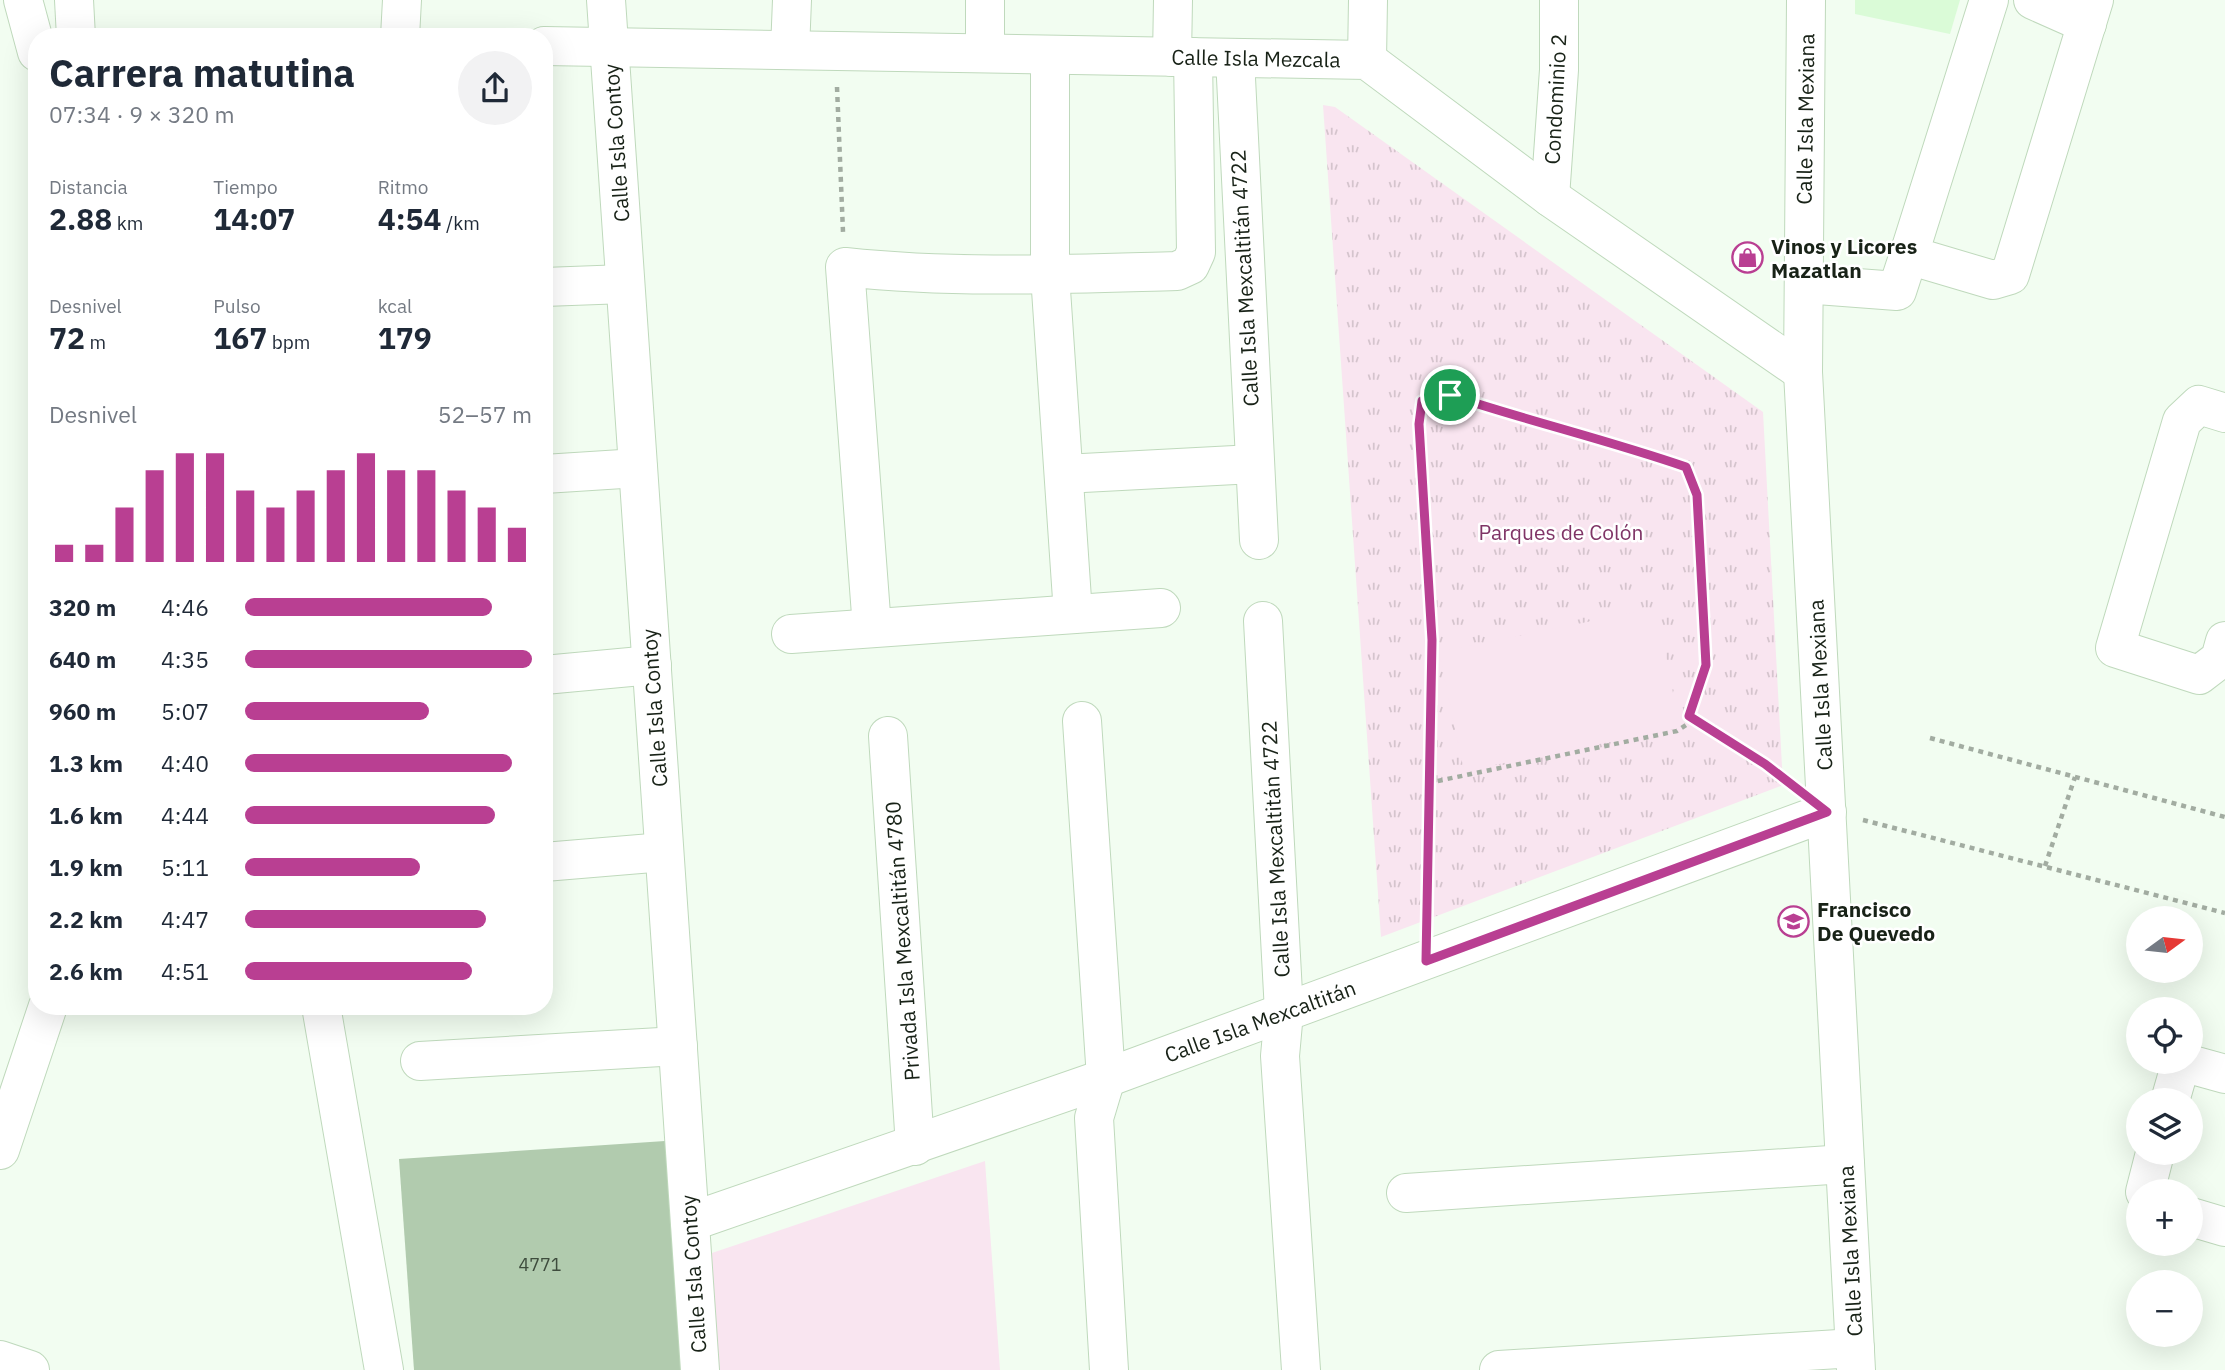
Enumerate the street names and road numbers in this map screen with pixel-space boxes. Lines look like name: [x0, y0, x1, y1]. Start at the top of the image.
street label: Condominio 2: [1538, 33, 1572, 165]
street label: Calle Isla Mexiana: [1790, 33, 1820, 205]
street label: Calle Isla Mezcala: [1171, 43, 1341, 73]
street label: Calle Isla Contoy: [596, 62, 636, 223]
street label: Calle Isla Mexcaltitán 4722: [1223, 149, 1265, 407]
street label: Calle Isla Mexiana: [1802, 599, 1838, 771]
street label: Calle Isla Contoy: [634, 627, 674, 788]
street label: Calle Isla Mexcaltitán 4722: [1254, 720, 1296, 978]
street label: Privada Isla Mexcaltitán 4780: [878, 800, 926, 1082]
street label: Calle Isla Mexcaltitán: [1160, 973, 1360, 1069]
street label: Calle Isla Mexiana: [1832, 1165, 1868, 1337]
street label: Calle Isla Contoy: [673, 1193, 713, 1354]

